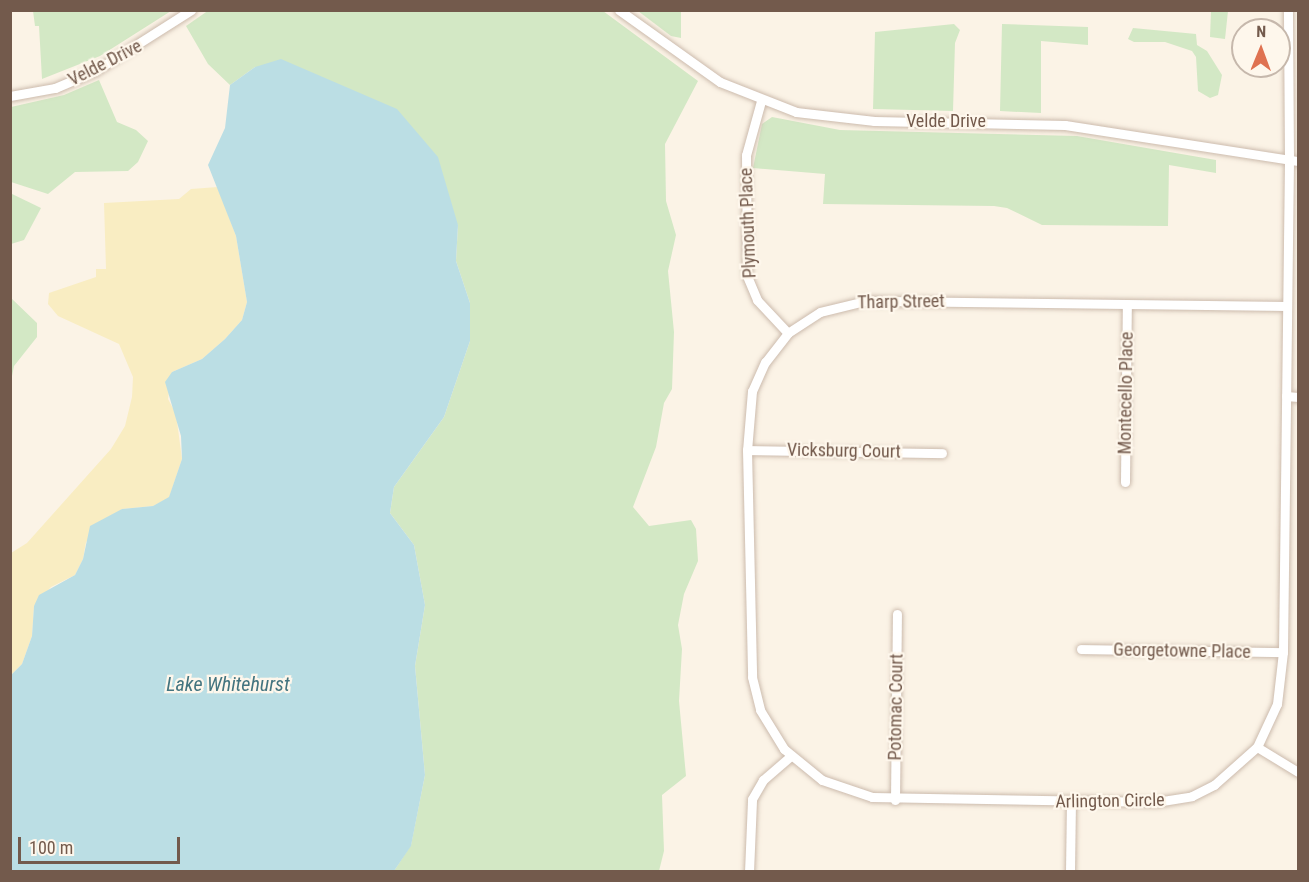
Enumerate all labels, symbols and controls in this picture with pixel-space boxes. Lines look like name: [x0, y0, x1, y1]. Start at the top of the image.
north arrow: [1231, 18, 1291, 78]
text: N: [1256, 22, 1266, 41]
street label: Velde Drive: [65, 35, 145, 91]
street label: Velde Drive: [906, 110, 986, 132]
street label: Plymouth Place: [735, 167, 761, 279]
street label: Tharp Street: [857, 290, 945, 314]
street label: Montecello Place: [1114, 331, 1138, 455]
street label: Vicksburg Court: [787, 439, 901, 463]
street label: Georgetowne Place: [1113, 639, 1251, 663]
street label: Potomac Court: [884, 653, 908, 761]
water label: Lake Whitehurst: [166, 672, 290, 696]
street label: Arlington Circle: [1055, 789, 1165, 813]
scale bar: [21, 825, 183, 863]
text: 100 m: [29, 837, 73, 858]

